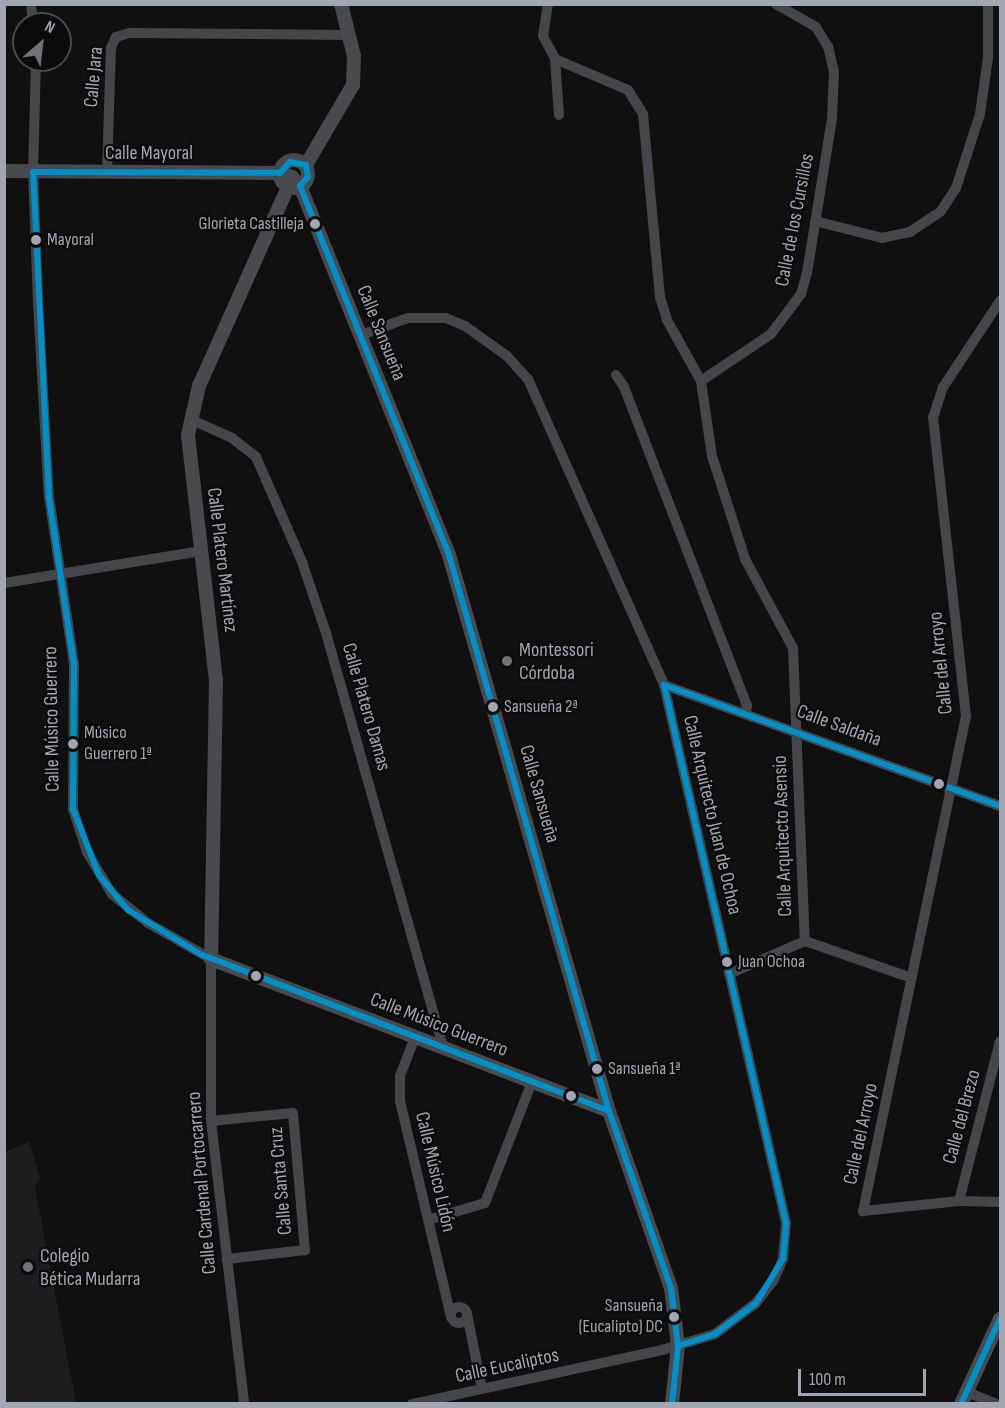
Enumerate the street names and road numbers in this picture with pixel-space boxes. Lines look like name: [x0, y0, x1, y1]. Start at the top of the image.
street label: Calle Jara: [79, 46, 109, 108]
street label: Calle Mayoral: [105, 141, 193, 165]
street label: Calle de los Cursillos: [770, 151, 820, 289]
street label: Calle Sansueña: [351, 282, 411, 384]
street label: Calle Platero Martínez: [201, 486, 243, 634]
street label: Calle del Arroyo: [924, 610, 958, 716]
street label: Calle Platero Damas: [336, 640, 396, 774]
street label: Calle Músico Guerrero: [39, 646, 65, 792]
street label: Calle Saldaña: [794, 700, 884, 752]
street label: Calle Arquitecto Juan de Ochoa: [677, 713, 747, 917]
street label: Calle Sansueña: [514, 742, 564, 846]
street label: Calle Arquitecto Asensio: [768, 755, 798, 917]
street label: Calle Músico Guerrero: [367, 988, 511, 1062]
street label: Calle del Brezo: [938, 1067, 986, 1167]
street label: Calle del Arroyo: [839, 1081, 883, 1187]
street label: Calle Cardenal Portocarrero: [182, 1091, 222, 1275]
street label: Calle Músico Lidón: [410, 1110, 460, 1234]
street label: Calle Santa Cruz: [264, 1126, 298, 1236]
street label: Calle Eucaliptos: [453, 1343, 561, 1389]

